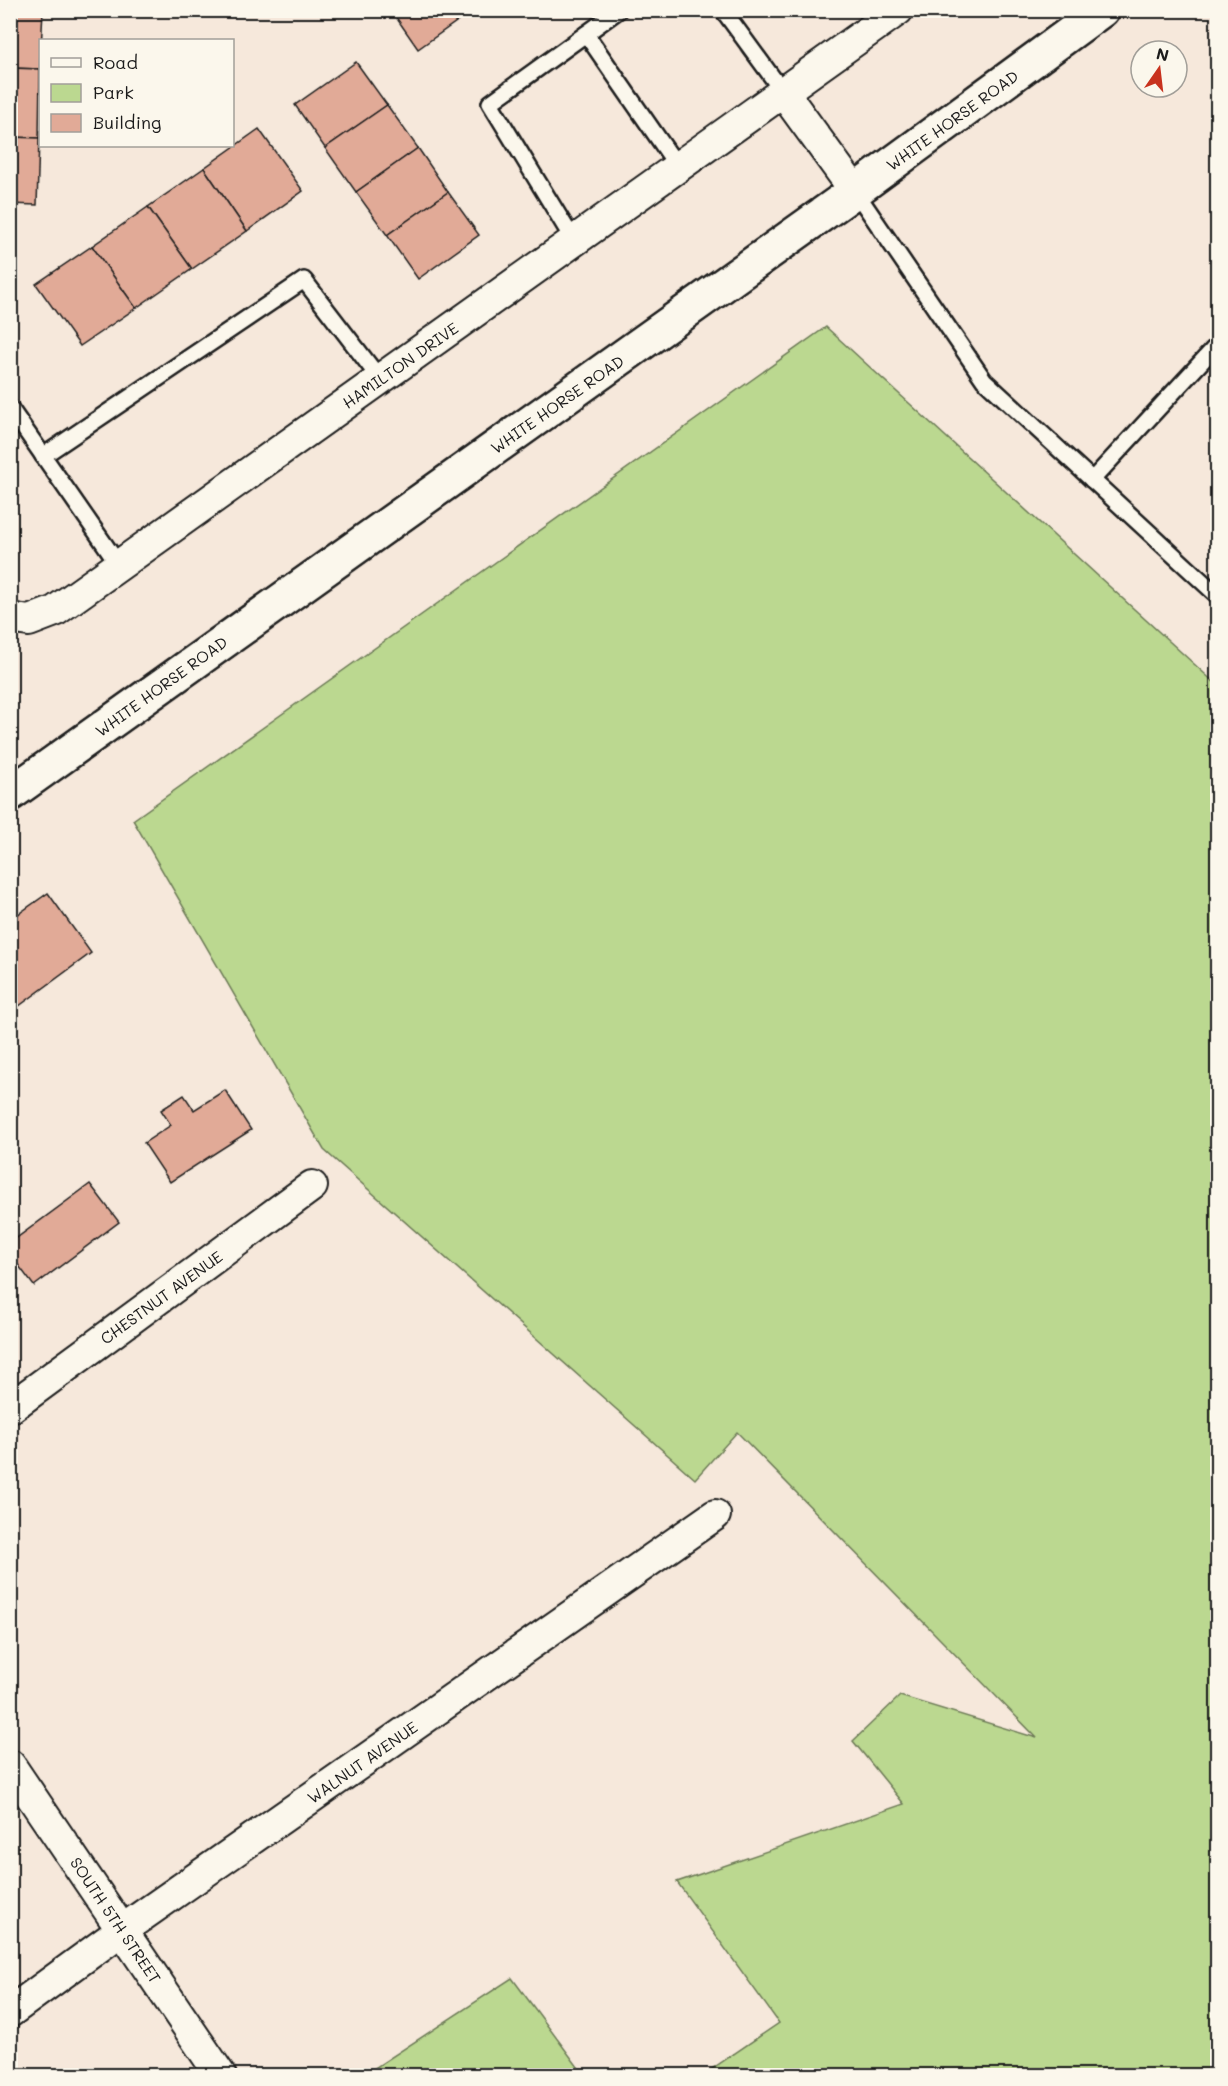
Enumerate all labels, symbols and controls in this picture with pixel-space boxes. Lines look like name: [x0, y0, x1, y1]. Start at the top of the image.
legend: [39, 39, 234, 147]
north arrow: [1129, 39, 1189, 99]
text: N: [1154, 42, 1171, 66]
text: Road: [93, 50, 138, 74]
street label: WHITE HORSE ROAD: [882, 65, 1022, 175]
text: Park: [93, 80, 134, 104]
text: Building: [93, 110, 161, 134]
street label: HAMILTON DRIVE: [338, 317, 462, 413]
street label: WHITE HORSE ROAD: [486, 350, 628, 458]
street label: WHITE HORSE ROAD: [91, 631, 231, 741]
street label: CHESTNUT AVENUE: [96, 1246, 226, 1348]
street label: WALNUT AVENUE: [303, 1716, 421, 1808]
street label: SOUTH 5TH STREET: [66, 1853, 166, 1987]

